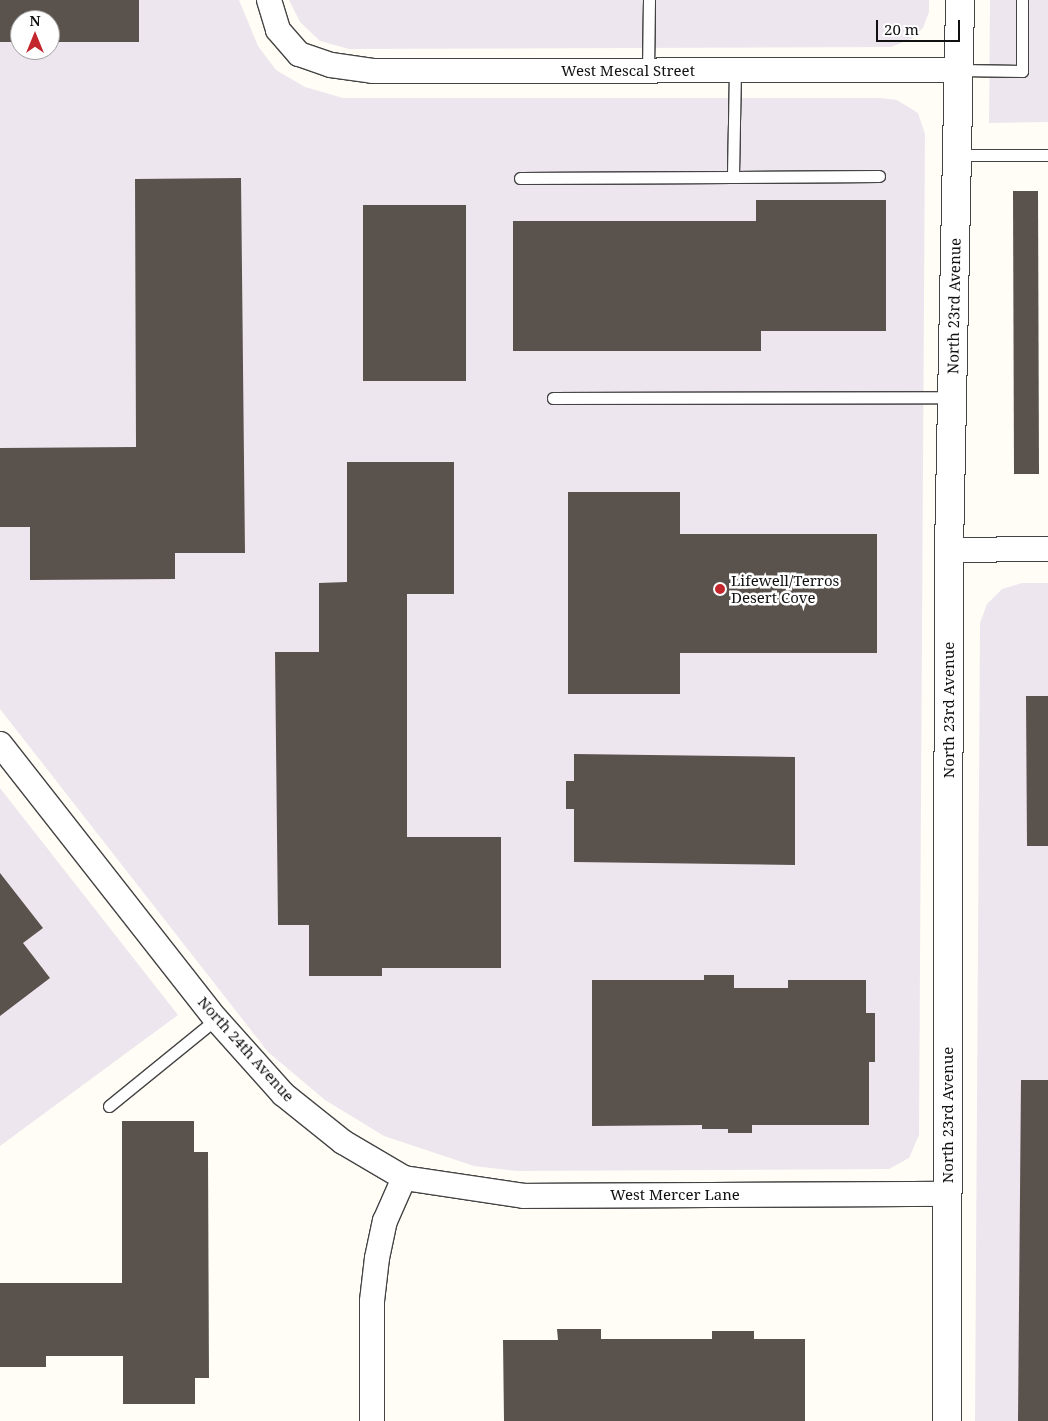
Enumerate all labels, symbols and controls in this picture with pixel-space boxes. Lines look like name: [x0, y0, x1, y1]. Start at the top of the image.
north arrow: [10, 10, 60, 60]
scale bar: [878, 10, 962, 42]
text: N: [29, 11, 41, 30]
text: 20 m: [884, 19, 919, 39]
street label: West Mescal Street: [561, 62, 695, 80]
street label: North 23rd Avenue: [944, 238, 964, 374]
place label: Lifewell/Terros Desert Cove: [731, 571, 839, 606]
marker: Lifewell/Terros Desert Cove: [713, 582, 727, 596]
street label: North 23rd Avenue: [940, 642, 958, 778]
street label: North 24th Avenue: [194, 993, 298, 1105]
street label: North 23rd Avenue: [939, 1047, 957, 1183]
street label: West Mercer Lane: [610, 1186, 740, 1204]

